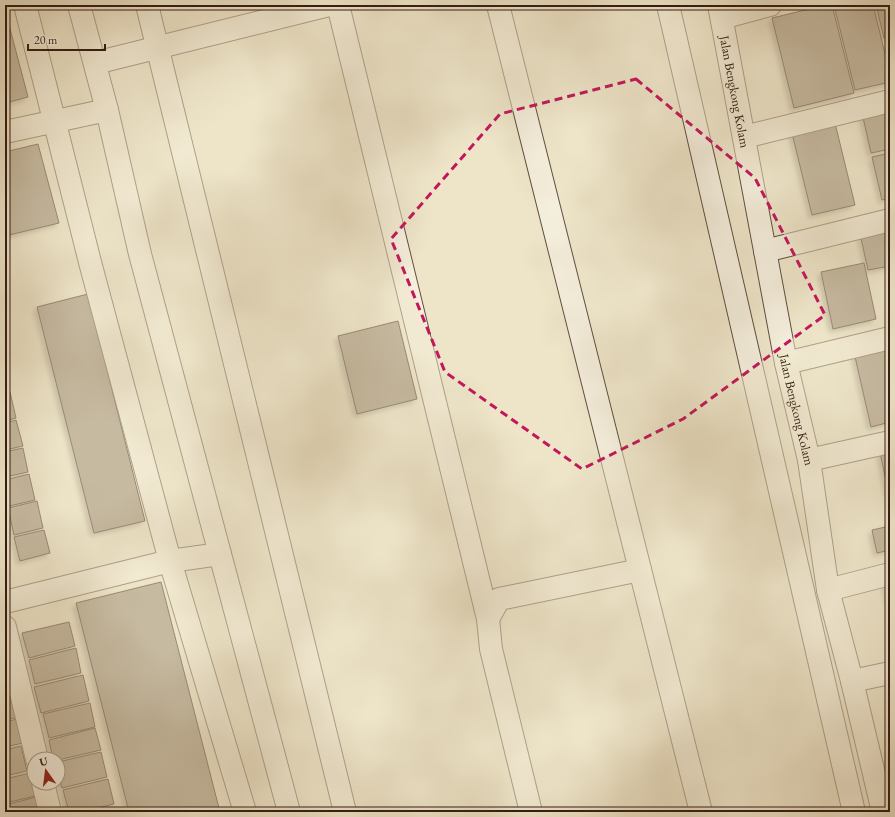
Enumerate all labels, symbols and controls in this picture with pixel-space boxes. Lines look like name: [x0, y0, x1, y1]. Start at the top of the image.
scale bar: [28, 26, 105, 52]
text: 20 m: [34, 32, 58, 48]
street label: Jalan Bengkong Kolam: [716, 33, 754, 149]
street label: Jalan Bengkong Kolam: [775, 352, 818, 467]
north arrow: [26, 751, 66, 791]
text: U: [38, 753, 50, 769]

